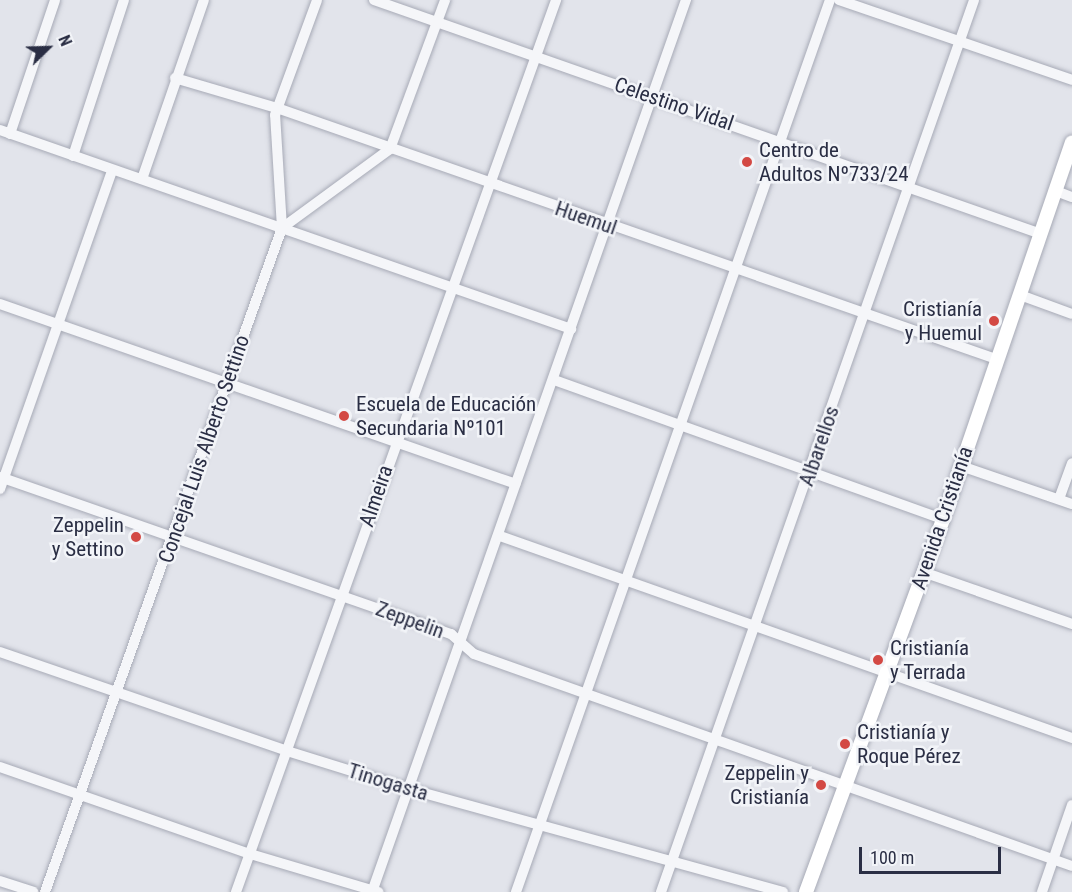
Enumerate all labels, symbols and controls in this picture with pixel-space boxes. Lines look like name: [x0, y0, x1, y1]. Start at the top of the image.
north arrow: [18, 18, 78, 78]
text: N: [54, 33, 76, 49]
street label: Celestino Vidal: [611, 72, 737, 136]
place label: Centro de Adultos Nº733/24: [759, 137, 909, 187]
marker: Centro de Adultos Nº733/24: [740, 155, 754, 169]
street label: Huemul: [552, 196, 620, 240]
place label: Cristianía y Huemul: [903, 296, 982, 346]
marker: Cristianía y Huemul: [987, 314, 1001, 328]
street label: Concejal Luis Alberto Settino: [153, 332, 255, 566]
place label: Escuela de Educación Secundaria Nº101: [356, 391, 536, 441]
street label: Albarellos: [794, 403, 844, 489]
marker: Escuela de Educación Secundaria Nº101: [337, 409, 351, 423]
street label: Avenida Cristianía: [906, 443, 978, 593]
street label: Almeira: [354, 462, 398, 530]
place label: Zeppelin y Settino: [52, 512, 124, 562]
marker: Zeppelin y Settino: [129, 530, 143, 544]
street label: Zeppelin: [372, 596, 448, 644]
place label: Cristianía y Terrada: [890, 635, 969, 685]
marker: Cristianía y Terrada: [871, 653, 885, 667]
place label: Cristianía y Roque Pérez: [857, 719, 961, 769]
marker: Cristianía y Roque Pérez: [838, 737, 852, 751]
street label: Tinogasta: [345, 758, 431, 806]
place label: Zeppelin y Cristianía: [724, 760, 809, 810]
marker: Zeppelin y Cristianía: [814, 778, 828, 792]
scale bar: [862, 835, 1004, 873]
text: 100 m: [870, 847, 914, 868]

